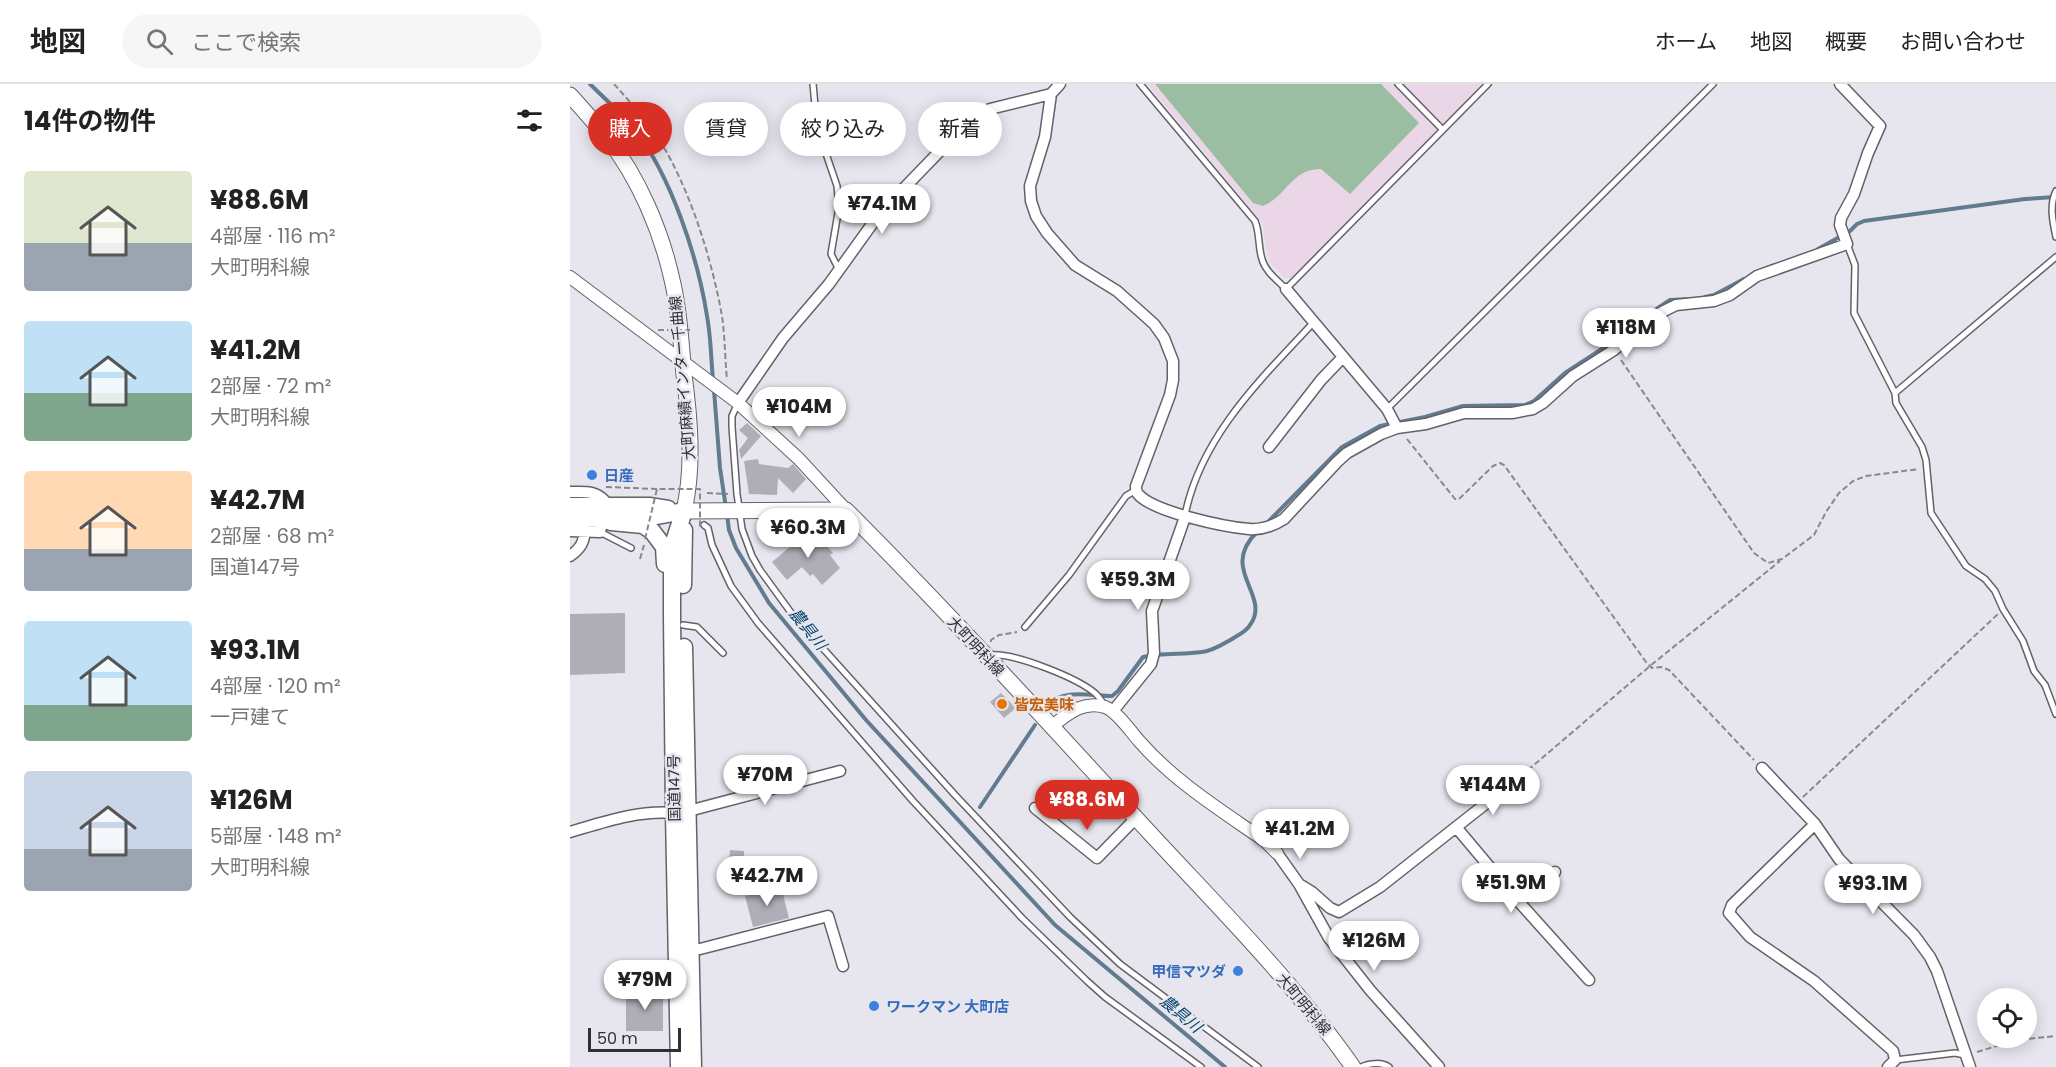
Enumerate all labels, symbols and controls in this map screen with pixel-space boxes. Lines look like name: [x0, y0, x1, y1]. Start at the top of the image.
search box: [122, 14, 542, 68]
text: 地図: [30, 22, 86, 61]
icon: search: [143, 25, 176, 58]
text: ここで検索: [191, 27, 301, 58]
text: ホーム: [1655, 27, 1717, 56]
text: 地図: [1750, 27, 1792, 56]
text: 概要: [1825, 27, 1867, 56]
text: お問い合わせ: [1900, 27, 2026, 56]
chip: 購入: [588, 102, 672, 156]
chip: 賃貸: [684, 102, 768, 156]
chip: 絞り込み: [780, 102, 906, 156]
chip: 新着: [918, 102, 1002, 156]
text: 14件の物件: [24, 103, 155, 139]
icon: filters: [513, 104, 546, 137]
text: ¥88.6M: [210, 182, 309, 218]
pin: ¥74.1M: [833, 184, 931, 235]
text: ¥74.1M: [847, 189, 917, 217]
icon: home: [72, 195, 144, 267]
text: 4部屋 · 116 m²: [210, 222, 336, 250]
text: 大町明科線: [210, 253, 310, 281]
street label: 大町麻績インター千曲線: [664, 295, 700, 461]
pin: ¥118M: [1584, 308, 1668, 359]
text: ¥118M: [1596, 313, 1656, 341]
text: ¥41.2M: [210, 332, 301, 368]
icon: home: [72, 345, 144, 417]
text: 2部屋 · 72 m²: [210, 372, 331, 400]
pin: ¥104M: [757, 387, 841, 438]
text: ¥104M: [766, 392, 832, 420]
text: 大町明科線: [210, 403, 310, 431]
place label: 日産: [604, 465, 634, 486]
marker: 日産: [585, 468, 599, 482]
text: ¥42.7M: [210, 482, 305, 518]
icon: home: [72, 495, 144, 567]
pin: ¥60.3M: [759, 508, 857, 559]
text: ¥60.3M: [770, 513, 846, 541]
text: 2部屋 · 68 m²: [210, 522, 334, 550]
text: 国道147号: [210, 553, 300, 581]
pin: ¥59.3M: [1089, 560, 1187, 611]
text: ¥59.3M: [1101, 565, 1175, 593]
water label: 農具川: [784, 603, 833, 656]
street label: 大町明科線: [943, 611, 1009, 681]
text: ¥93.1M: [210, 632, 300, 668]
icon: home: [72, 645, 144, 717]
text: 4部屋 · 120 m²: [210, 672, 341, 700]
place label: 皆宏美味: [1014, 694, 1074, 715]
marker: 皆宏美味: [995, 697, 1009, 711]
text: 一戸建て: [210, 703, 290, 731]
street label: 国道147号: [663, 754, 685, 822]
pin: ¥70M: [729, 755, 801, 806]
text: ¥70M: [737, 760, 793, 788]
pin: ¥144M: [1451, 765, 1535, 816]
text: ¥144M: [1460, 770, 1526, 798]
pin: ¥88.6M: [1038, 780, 1136, 831]
text: ¥126M: [210, 782, 293, 818]
text: ¥88.6M: [1049, 785, 1125, 813]
icon: home: [72, 795, 144, 867]
pin: ¥41.2M: [1251, 809, 1349, 860]
text: ¥41.2M: [1265, 814, 1335, 842]
text: 5部屋 · 148 m²: [210, 822, 342, 850]
text: 大町明科線: [210, 853, 310, 881]
pin: ¥42.7M: [718, 856, 816, 907]
text: ¥42.7M: [730, 861, 804, 889]
pin: ¥51.9M: [1462, 863, 1560, 914]
pin: ¥93.1M: [1824, 864, 1922, 915]
text: ¥51.9M: [1476, 868, 1546, 896]
text: ¥93.1M: [1838, 869, 1908, 897]
pin: ¥126M: [1332, 921, 1416, 972]
text: ¥126M: [1342, 926, 1406, 954]
pin: ¥79M: [609, 960, 681, 1011]
place label: 甲信マツダ: [1151, 961, 1226, 982]
marker: 甲信マツダ: [1231, 964, 1245, 978]
text: ¥79M: [618, 965, 672, 993]
street label: 大町明科線: [1272, 969, 1336, 1039]
map controls: [1977, 988, 2037, 1048]
button: locate: [1977, 988, 2037, 1048]
water label: 農具川: [1155, 990, 1208, 1040]
place label: ワークマン 大町店: [886, 996, 1009, 1017]
marker: ワークマン 大町店: [867, 999, 881, 1013]
scale bar: [588, 1025, 681, 1052]
text: 50 m: [597, 1027, 638, 1050]

